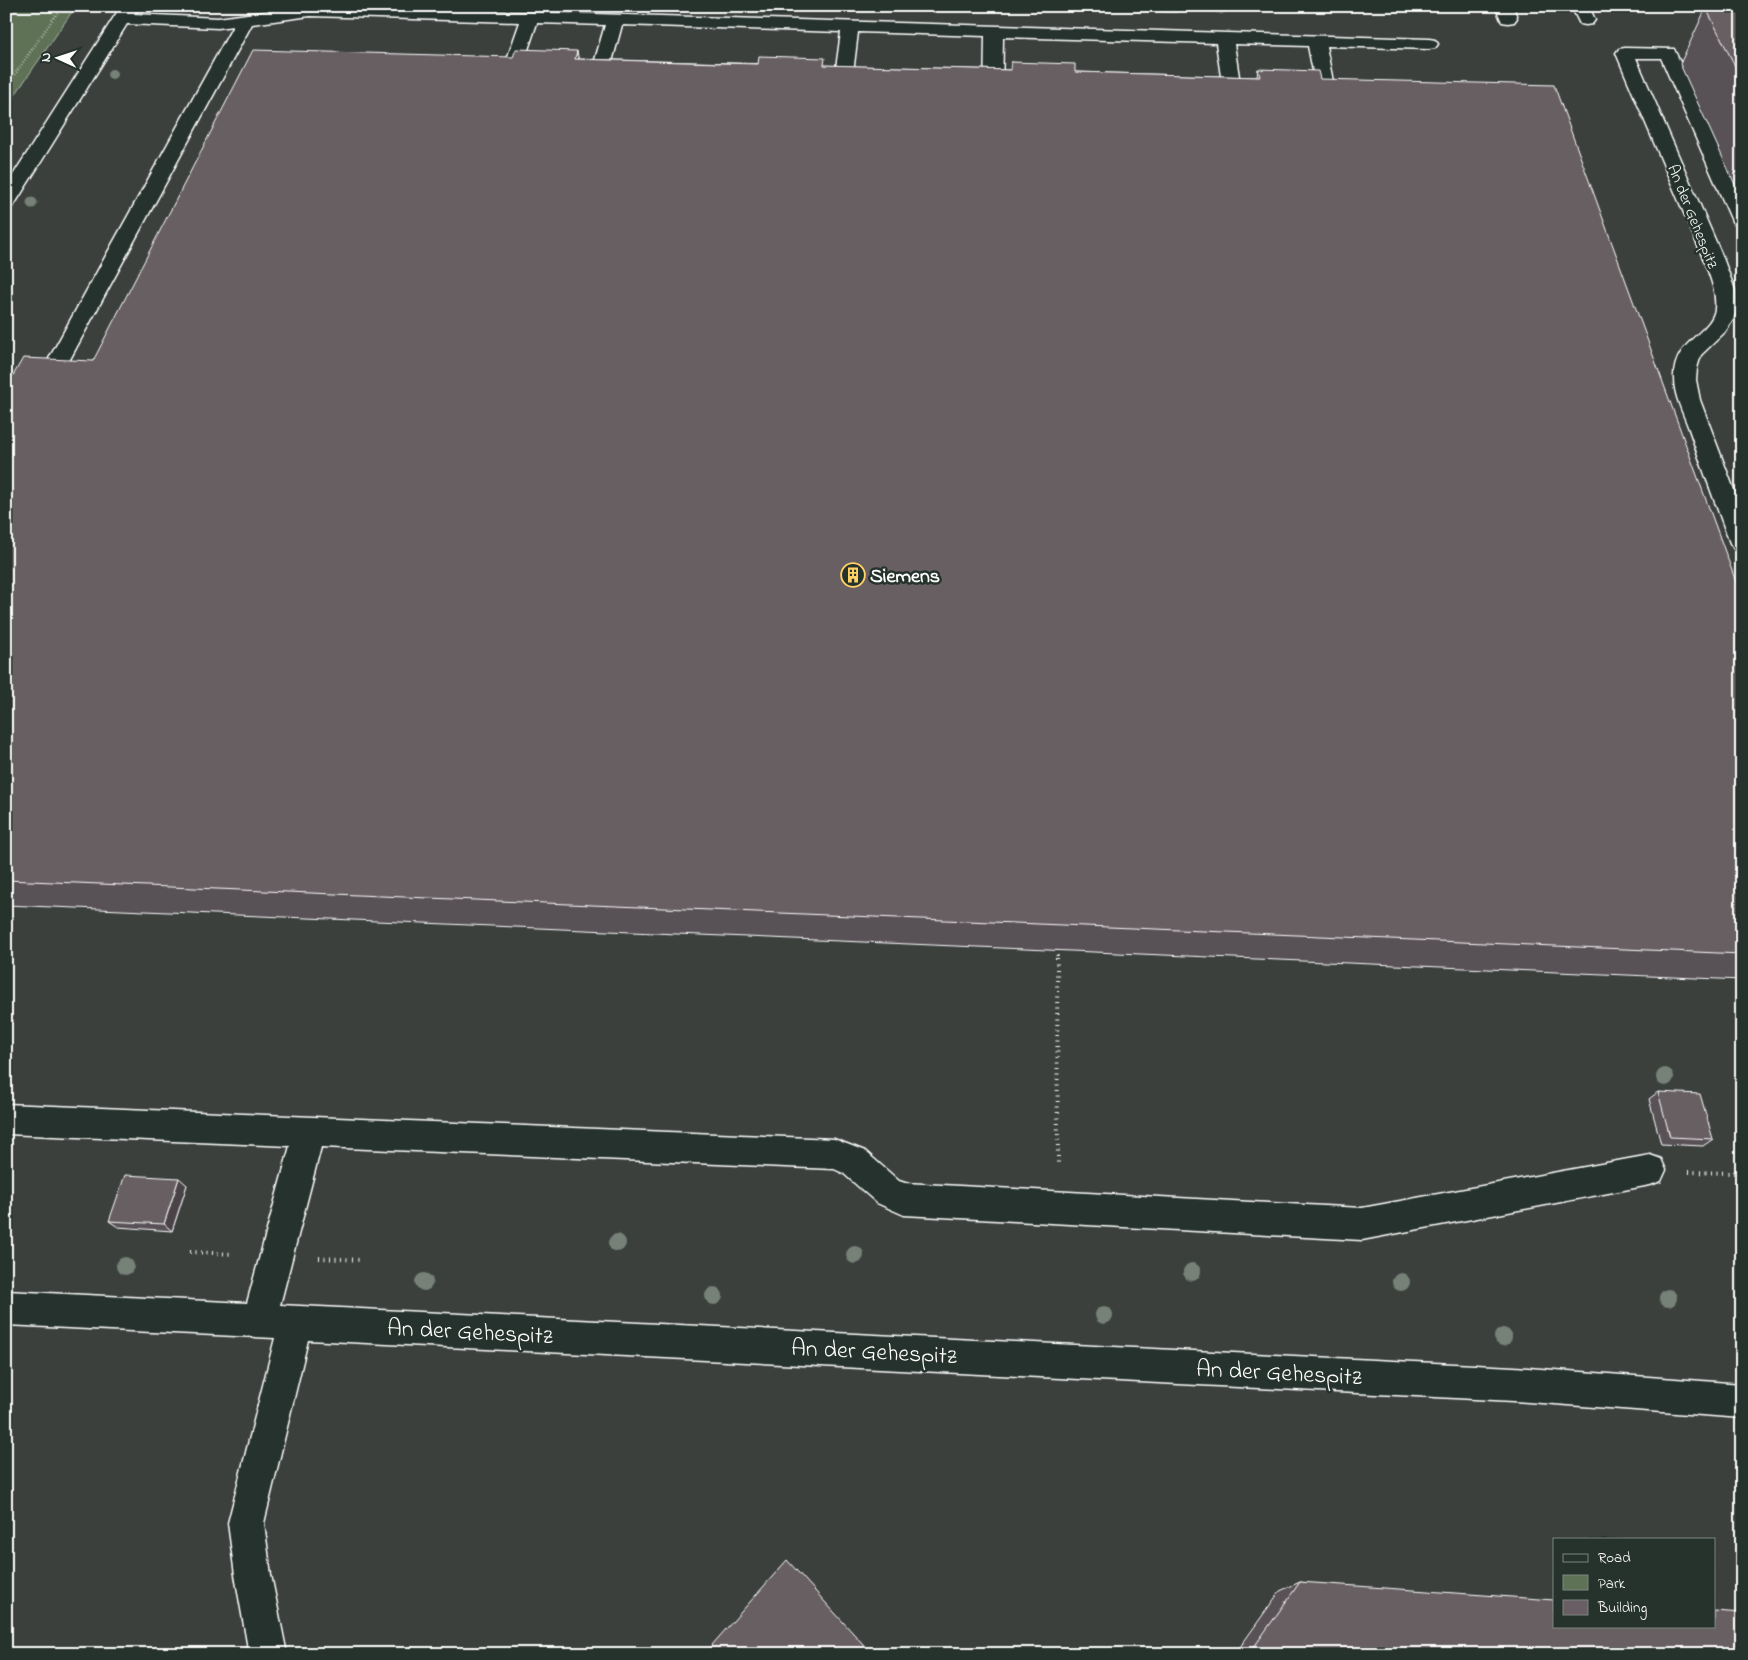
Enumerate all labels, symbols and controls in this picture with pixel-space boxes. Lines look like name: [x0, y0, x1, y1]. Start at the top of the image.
north arrow: [32, 32, 82, 82]
text: N: [36, 52, 57, 63]
street label: An der Gehespitz: [1660, 161, 1724, 273]
building icon: Siemens: [840, 562, 866, 588]
place label: Siemens: [870, 563, 940, 592]
street label: An der Gehespitz: [386, 1312, 555, 1355]
street label: An der Gehespitz: [790, 1332, 959, 1375]
street label: An der Gehespitz: [1195, 1353, 1364, 1396]
legend: [1553, 1538, 1716, 1628]
text: Road: [1598, 1547, 1631, 1569]
text: Park: [1598, 1573, 1626, 1595]
text: Building: [1597, 1597, 1647, 1620]

